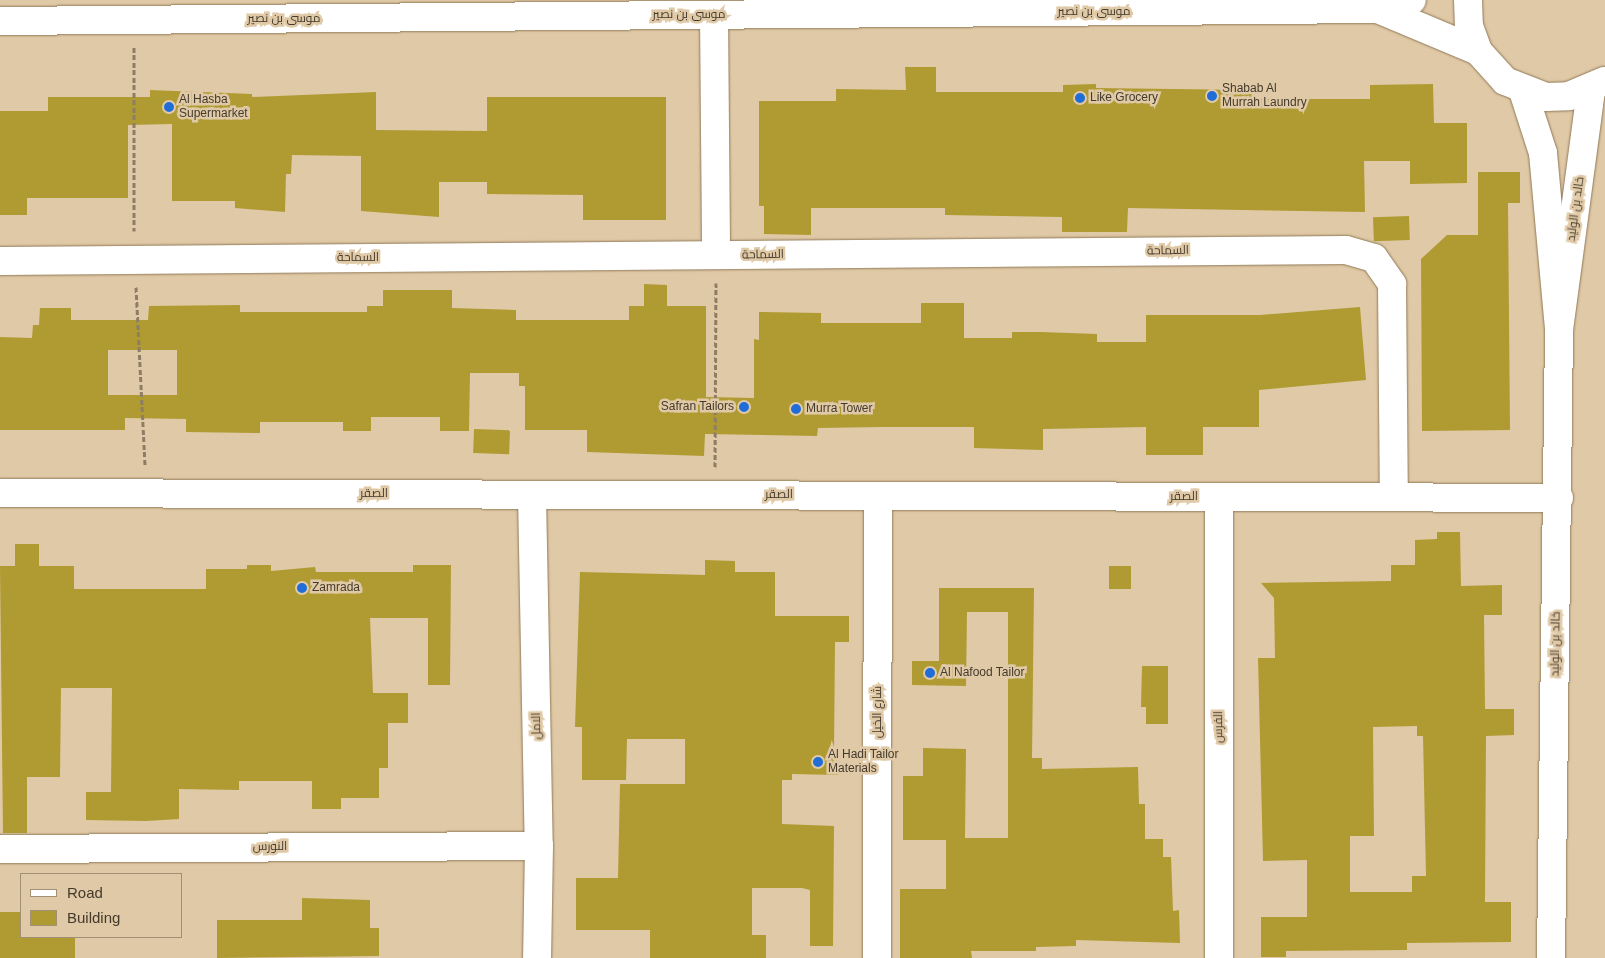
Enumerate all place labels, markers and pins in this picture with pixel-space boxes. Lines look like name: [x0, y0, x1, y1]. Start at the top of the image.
place label: Shabab Al Murrah Laundry: [1222, 82, 1307, 110]
marker: Shabab Al Murrah Laundry: [1206, 90, 1218, 102]
place label: Like Grocery: [1090, 91, 1158, 105]
marker: Like Grocery: [1074, 92, 1086, 104]
place label: Al Hasba Supermarket: [179, 93, 248, 121]
marker: Al Hasba Supermarket: [163, 101, 175, 113]
place label: Safran Tailors: [661, 400, 734, 414]
marker: Safran Tailors: [738, 401, 750, 413]
place label: Murra Tower: [806, 402, 873, 416]
marker: Murra Tower: [790, 403, 802, 415]
place label: Zamrada: [312, 581, 360, 595]
marker: Zamrada: [296, 582, 308, 594]
place label: Al Nafood Tailor: [940, 666, 1025, 680]
marker: Al Nafood Tailor: [924, 667, 936, 679]
place label: Al Hadi Tailor Materials: [828, 748, 899, 776]
marker: Al Hadi Tailor Materials: [812, 756, 824, 768]

